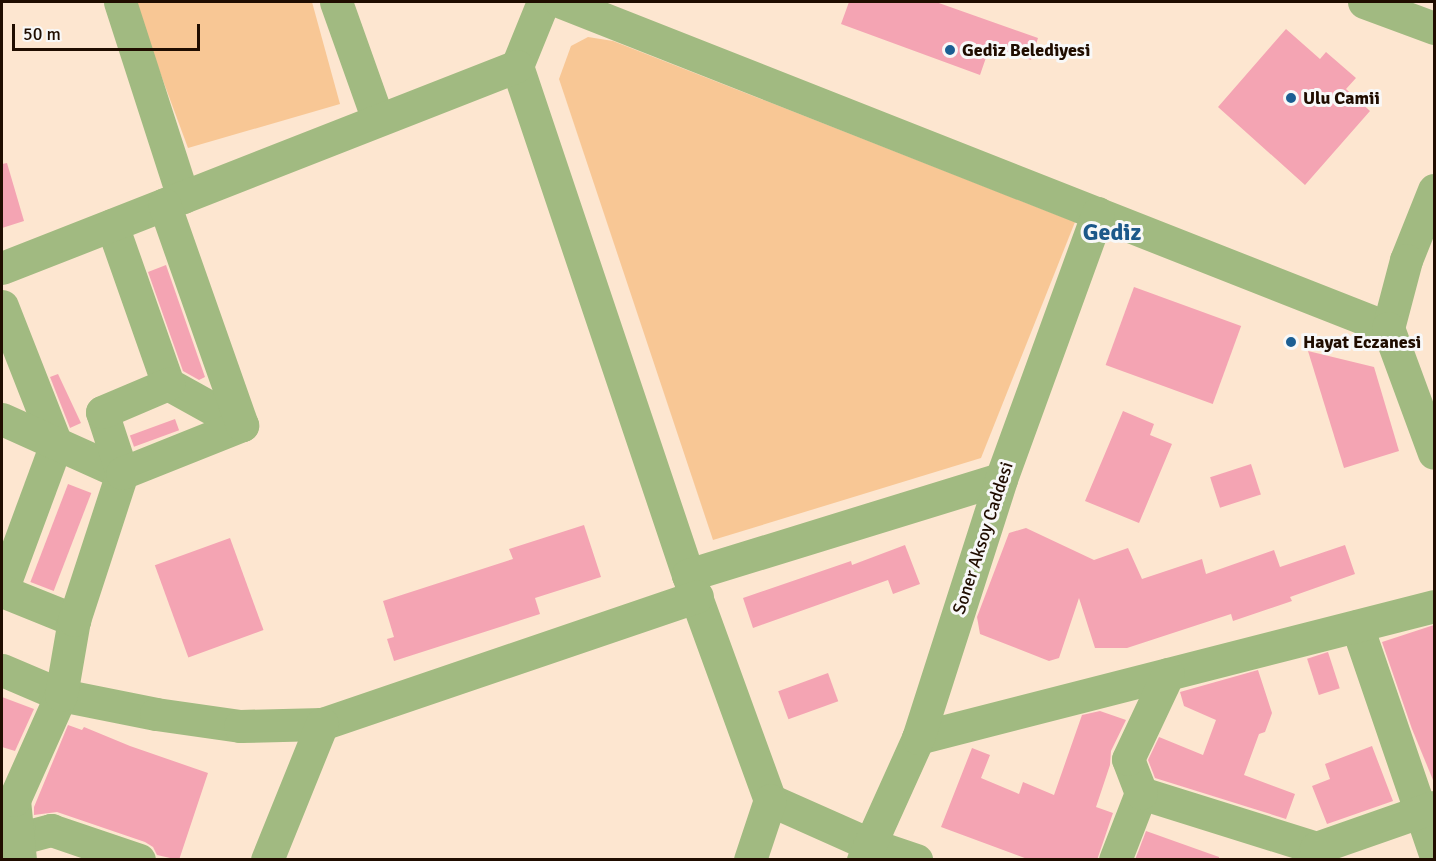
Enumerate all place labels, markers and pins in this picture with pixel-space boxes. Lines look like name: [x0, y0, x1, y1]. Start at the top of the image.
place label: Gediz Belediyesi: [962, 39, 1090, 61]
marker: Gediz Belediyesi: [943, 43, 957, 57]
place label: Ulu Camii: [1303, 87, 1380, 109]
marker: Ulu Camii: [1284, 91, 1298, 105]
place label: Hayat Eczanesi: [1303, 331, 1421, 353]
marker: Hayat Eczanesi: [1284, 335, 1298, 349]

